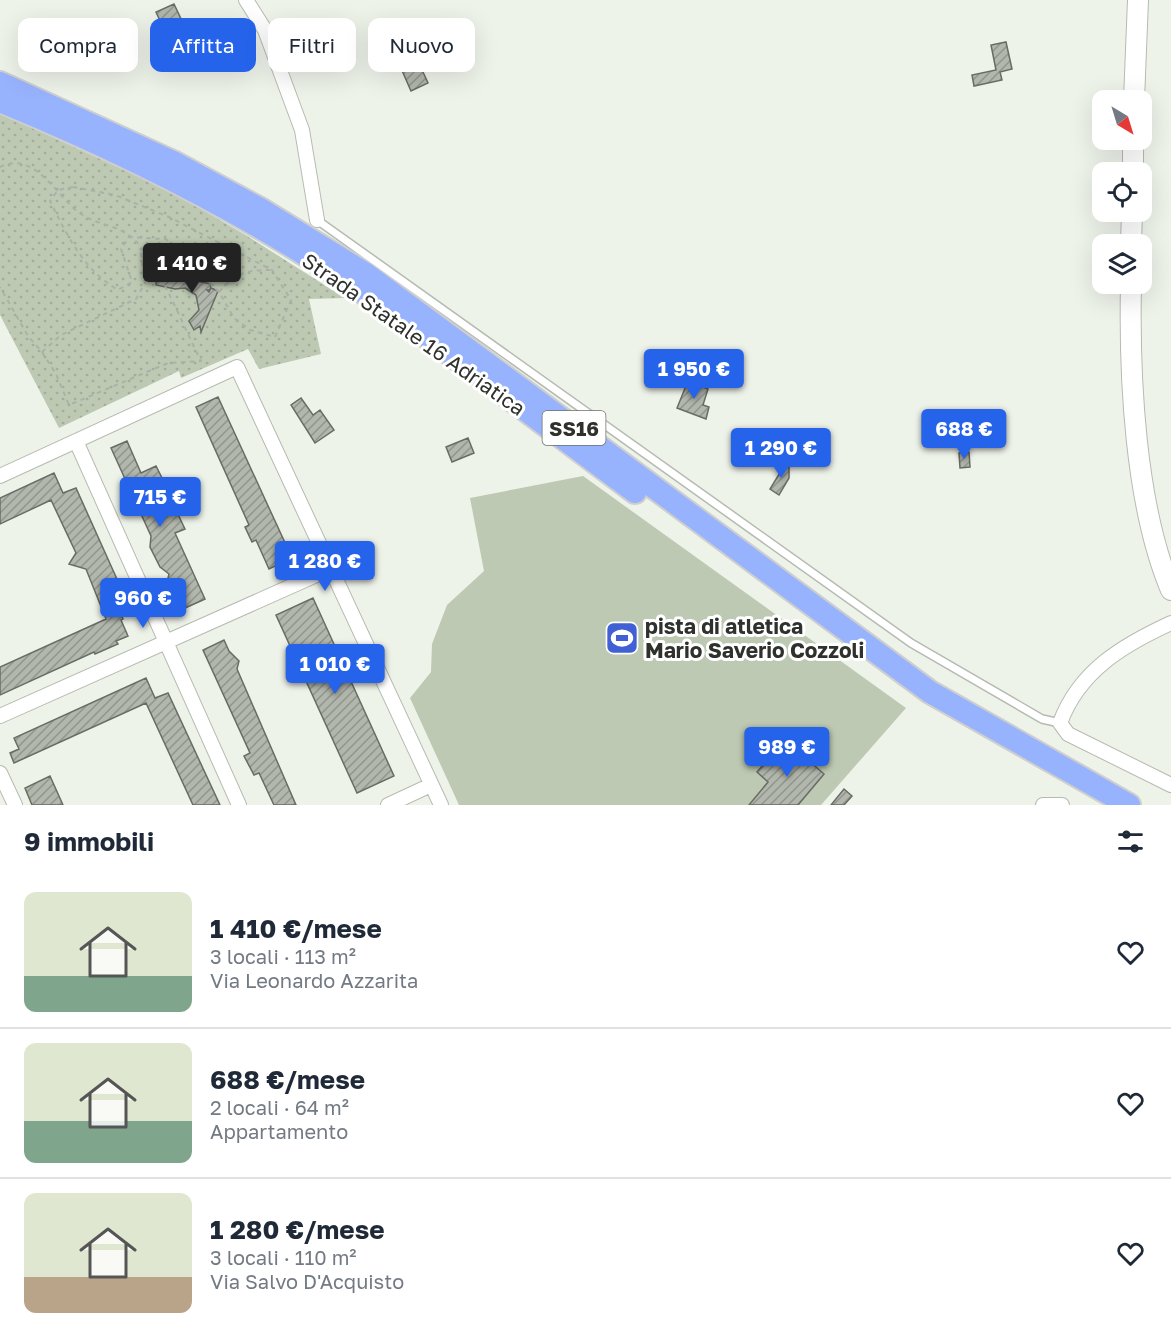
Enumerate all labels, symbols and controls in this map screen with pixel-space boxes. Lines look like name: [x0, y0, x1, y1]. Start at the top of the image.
chip: Compra: [18, 18, 138, 72]
chip: Affitta: [150, 18, 256, 72]
chip: Filtri: [268, 18, 356, 72]
chip: Nuovo: [368, 18, 475, 72]
north arrow: [1092, 90, 1152, 150]
map controls: [1092, 90, 1152, 294]
button: locate: [1092, 162, 1152, 222]
button: layers: [1092, 234, 1152, 294]
pin: 1 410 €: [137, 243, 247, 294]
street label: Strada Statale 16 Adriatica: [297, 247, 531, 421]
text: 1 410 €: [157, 250, 227, 274]
pin: 1 950 €: [639, 349, 749, 400]
text: 1 950 €: [658, 356, 730, 380]
pin: 688 €: [922, 409, 1006, 460]
road number: SS16: [542, 411, 606, 445]
text: 688 €: [935, 416, 993, 440]
pin: 1 290 €: [726, 428, 836, 479]
text: 1 290 €: [745, 435, 817, 459]
pin: 715 €: [118, 477, 202, 528]
text: 715 €: [134, 484, 186, 508]
pin: 1 280 €: [270, 541, 380, 592]
text: 1 280 €: [289, 548, 361, 572]
pin: 960 €: [101, 578, 185, 629]
text: 960 €: [114, 585, 172, 609]
place label: pista di atletica Mario Saverio Cozzoli: [645, 613, 864, 663]
sports icon: pista di atletica Mario Saverio Cozzoli: [604, 620, 640, 656]
pin: 1 010 €: [280, 644, 390, 695]
text: 1 010 €: [300, 651, 370, 675]
pin: 989 €: [745, 727, 829, 778]
text: 989 €: [758, 734, 816, 758]
icon: filters: [1114, 825, 1147, 858]
text: 9 immobili: [24, 826, 154, 857]
text: 1 410 €/mese: [210, 913, 382, 944]
icon: home: [72, 916, 144, 988]
icon: heart: [1114, 936, 1147, 969]
text: 3 locali · 113 m²: [210, 944, 356, 968]
text: Via Leonardo Azzarita: [210, 968, 418, 992]
text: 688 €/mese: [210, 1064, 365, 1095]
icon: home: [72, 1067, 144, 1139]
icon: heart: [1114, 1087, 1147, 1120]
text: 2 locali · 64 m²: [210, 1095, 349, 1119]
text: Appartamento: [210, 1119, 348, 1143]
text: 1 280 €/mese: [210, 1214, 385, 1245]
icon: home: [72, 1217, 144, 1289]
icon: heart: [1114, 1237, 1147, 1270]
text: 3 locali · 110 m²: [210, 1245, 357, 1269]
text: Via Salvo D'Acquisto: [210, 1269, 404, 1293]

